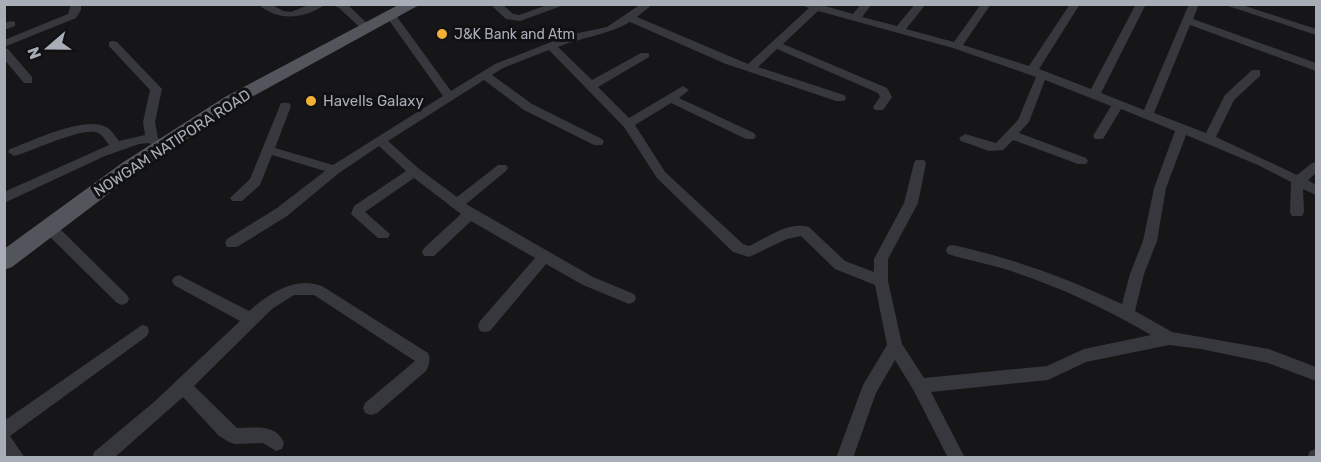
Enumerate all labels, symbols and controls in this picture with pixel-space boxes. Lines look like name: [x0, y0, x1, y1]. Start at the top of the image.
north arrow: [18, 18, 78, 78]
place label: J&K Bank and Atm: [454, 26, 575, 43]
marker: J&K Bank and Atm: [435, 27, 449, 41]
text: N: [23, 44, 45, 62]
street label: NOWGAM NATIPORA ROAD: [90, 86, 254, 200]
place label: Havells Galaxy: [323, 92, 424, 110]
marker: Havells Galaxy: [304, 94, 318, 108]

